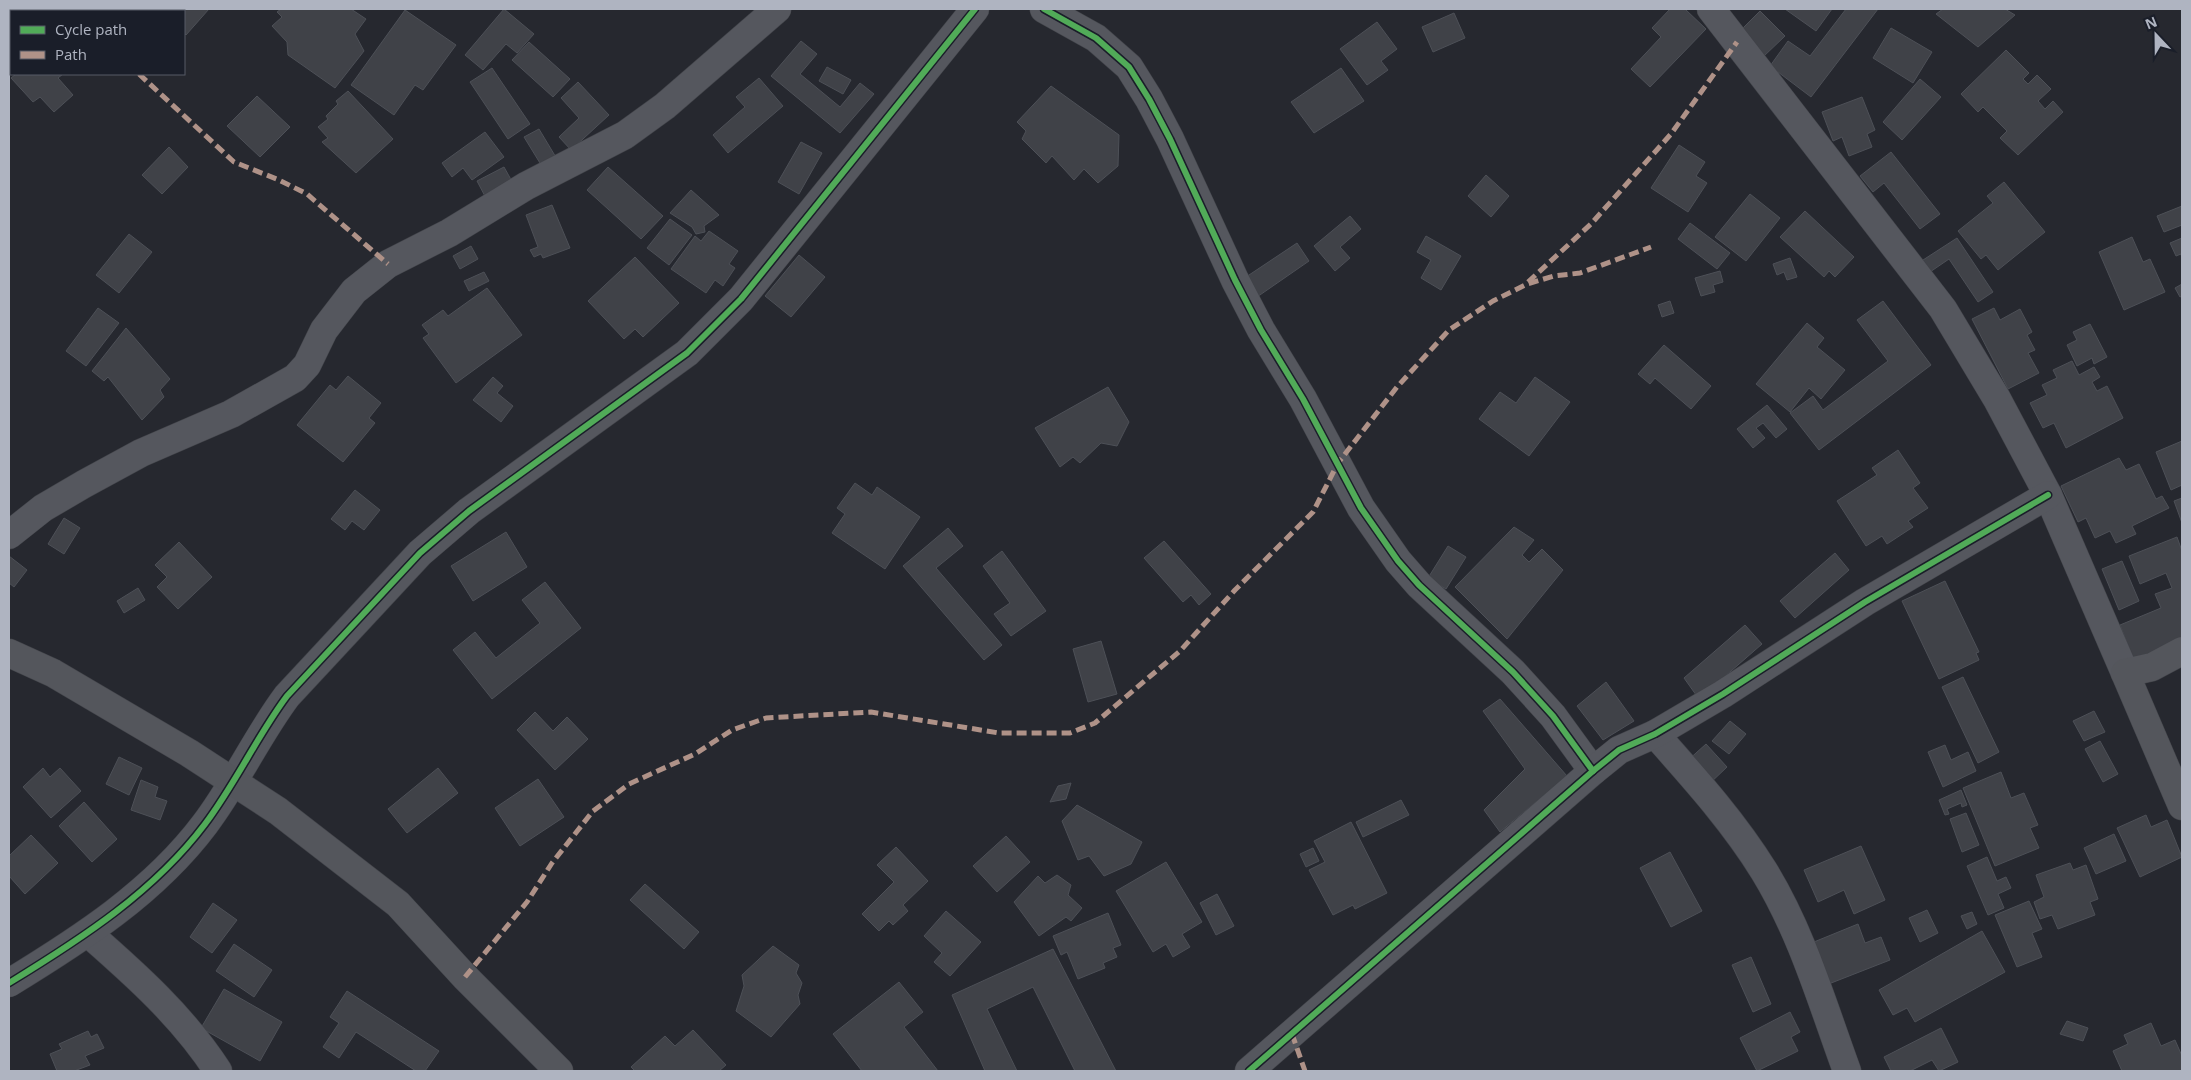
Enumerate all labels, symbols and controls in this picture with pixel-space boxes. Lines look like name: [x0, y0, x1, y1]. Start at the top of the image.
legend: [10, 10, 185, 75]
north arrow: [2131, 10, 2181, 60]
text: N: [2142, 12, 2160, 33]
text: Cycle path: [55, 19, 127, 39]
text: Path: [55, 44, 87, 64]

